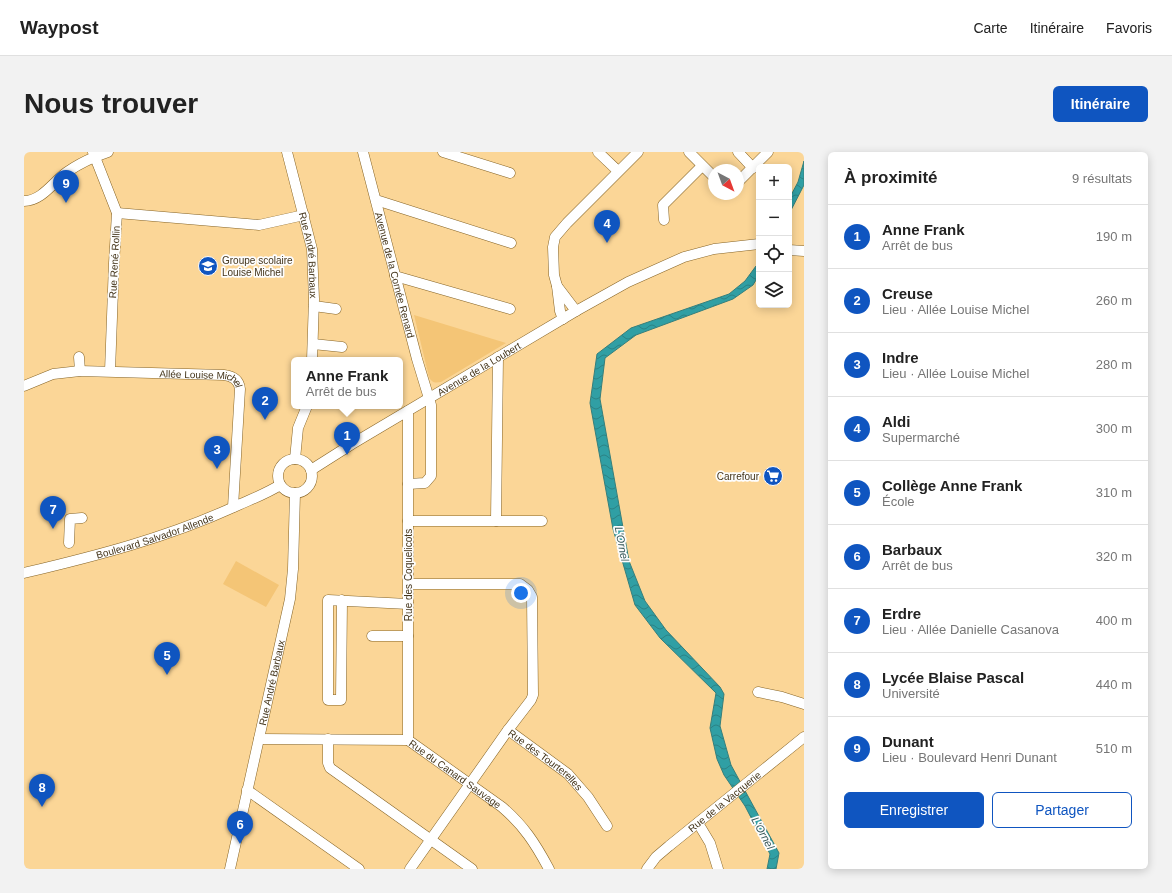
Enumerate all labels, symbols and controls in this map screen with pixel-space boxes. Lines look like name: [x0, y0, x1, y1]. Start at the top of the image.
text: Waypost: [20, 17, 98, 38]
text: Carte: [973, 20, 1008, 36]
text: Itinéraire: [1030, 20, 1084, 36]
text: Favoris: [1106, 20, 1152, 36]
button: Itinéraire: [1053, 86, 1148, 122]
text: Nous trouver: [24, 88, 198, 119]
north arrow: [708, 164, 744, 200]
map controls: [756, 164, 792, 308]
button: +: [756, 164, 792, 200]
text: À proximité: [844, 168, 938, 187]
pin: 9: [53, 170, 79, 203]
text: 9 résultats: [1072, 171, 1132, 186]
button: −: [756, 200, 792, 236]
pin: 4: [594, 210, 620, 243]
street label: Rue André Barbaux: [297, 211, 319, 299]
street label: Avenue de la Cornée Renard: [373, 211, 416, 339]
text: Anne Frank: [882, 221, 965, 238]
street label: Rue René Rollin: [107, 225, 122, 299]
text: 1: [853, 229, 861, 244]
text: 190 m: [1096, 229, 1132, 244]
button: locate: [756, 236, 792, 272]
text: Arrêt de bus: [882, 238, 953, 253]
school or university icon: Groupe scolaire Louise Michel: [197, 255, 219, 277]
place label: Groupe scolaire Louise Michel: [222, 255, 293, 278]
button: layers: [756, 272, 792, 308]
text: Creuse: [882, 285, 933, 302]
text: 2: [853, 293, 861, 308]
text: 260 m: [1096, 293, 1132, 308]
text: Lieu · Allée Louise Michel: [882, 302, 1029, 317]
street label: Avenue de la Loubert: [435, 340, 523, 398]
text: Indre: [882, 349, 919, 366]
popup: [291, 357, 403, 409]
text: 3: [853, 357, 861, 372]
text: 280 m: [1096, 357, 1132, 372]
text: Lieu · Allée Louise Michel: [882, 366, 1029, 381]
text: Anne Frank: [306, 367, 388, 384]
street label: Allée Louise Michel: [159, 368, 245, 389]
text: Arrêt de bus: [306, 384, 377, 399]
pin: 2: [252, 387, 278, 420]
text: Aldi: [882, 413, 910, 430]
text: 4: [853, 421, 861, 436]
text: 300 m: [1096, 421, 1132, 436]
pin: 1: [334, 422, 360, 455]
text: Supermarché: [882, 430, 960, 445]
pin: 3: [204, 436, 230, 469]
supermarket icon: Carrefour: [762, 465, 784, 487]
place label: Carrefour: [717, 471, 760, 482]
text: Collège Anne Frank: [882, 477, 1022, 494]
text: 5: [853, 485, 861, 500]
text: 310 m: [1096, 485, 1132, 500]
text: École: [882, 494, 915, 509]
pin: 7: [40, 496, 66, 529]
street label: Boulevard Salvador Allende: [95, 511, 216, 561]
water label: L'Ornel: [613, 526, 631, 563]
street label: Rue des Coquelicots: [403, 529, 414, 621]
text: Barbaux: [882, 541, 942, 558]
text: 6: [853, 549, 861, 564]
text: 320 m: [1096, 549, 1132, 564]
text: Arrêt de bus: [882, 558, 953, 573]
your location: [511, 583, 531, 603]
text: Erdre: [882, 605, 921, 622]
text: 7: [853, 613, 861, 628]
text: 400 m: [1096, 613, 1132, 628]
text: Lieu · Allée Danielle Casanova: [882, 622, 1059, 637]
street label: Rue André Barbaux: [257, 639, 287, 726]
pin: 5: [154, 642, 180, 675]
text: Lycée Blaise Pascal: [882, 669, 1024, 686]
text: 8: [853, 677, 861, 692]
text: 440 m: [1096, 677, 1132, 692]
text: Université: [882, 686, 940, 701]
street label: Rue des Tourterelles: [506, 727, 584, 793]
text: Dunant: [882, 733, 934, 750]
street label: Rue du Canard Sauvage: [407, 738, 503, 811]
text: 9: [853, 741, 861, 756]
text: 510 m: [1096, 741, 1132, 756]
text: Lieu · Boulevard Henri Dunant: [882, 750, 1057, 765]
street label: Rue de la Vacquerie: [686, 769, 763, 834]
pin: 8: [29, 774, 55, 807]
button: Enregistrer: [844, 792, 984, 828]
button: Partager: [992, 792, 1132, 828]
pin: 6: [227, 811, 253, 844]
water label: L'Ornel: [749, 815, 777, 852]

